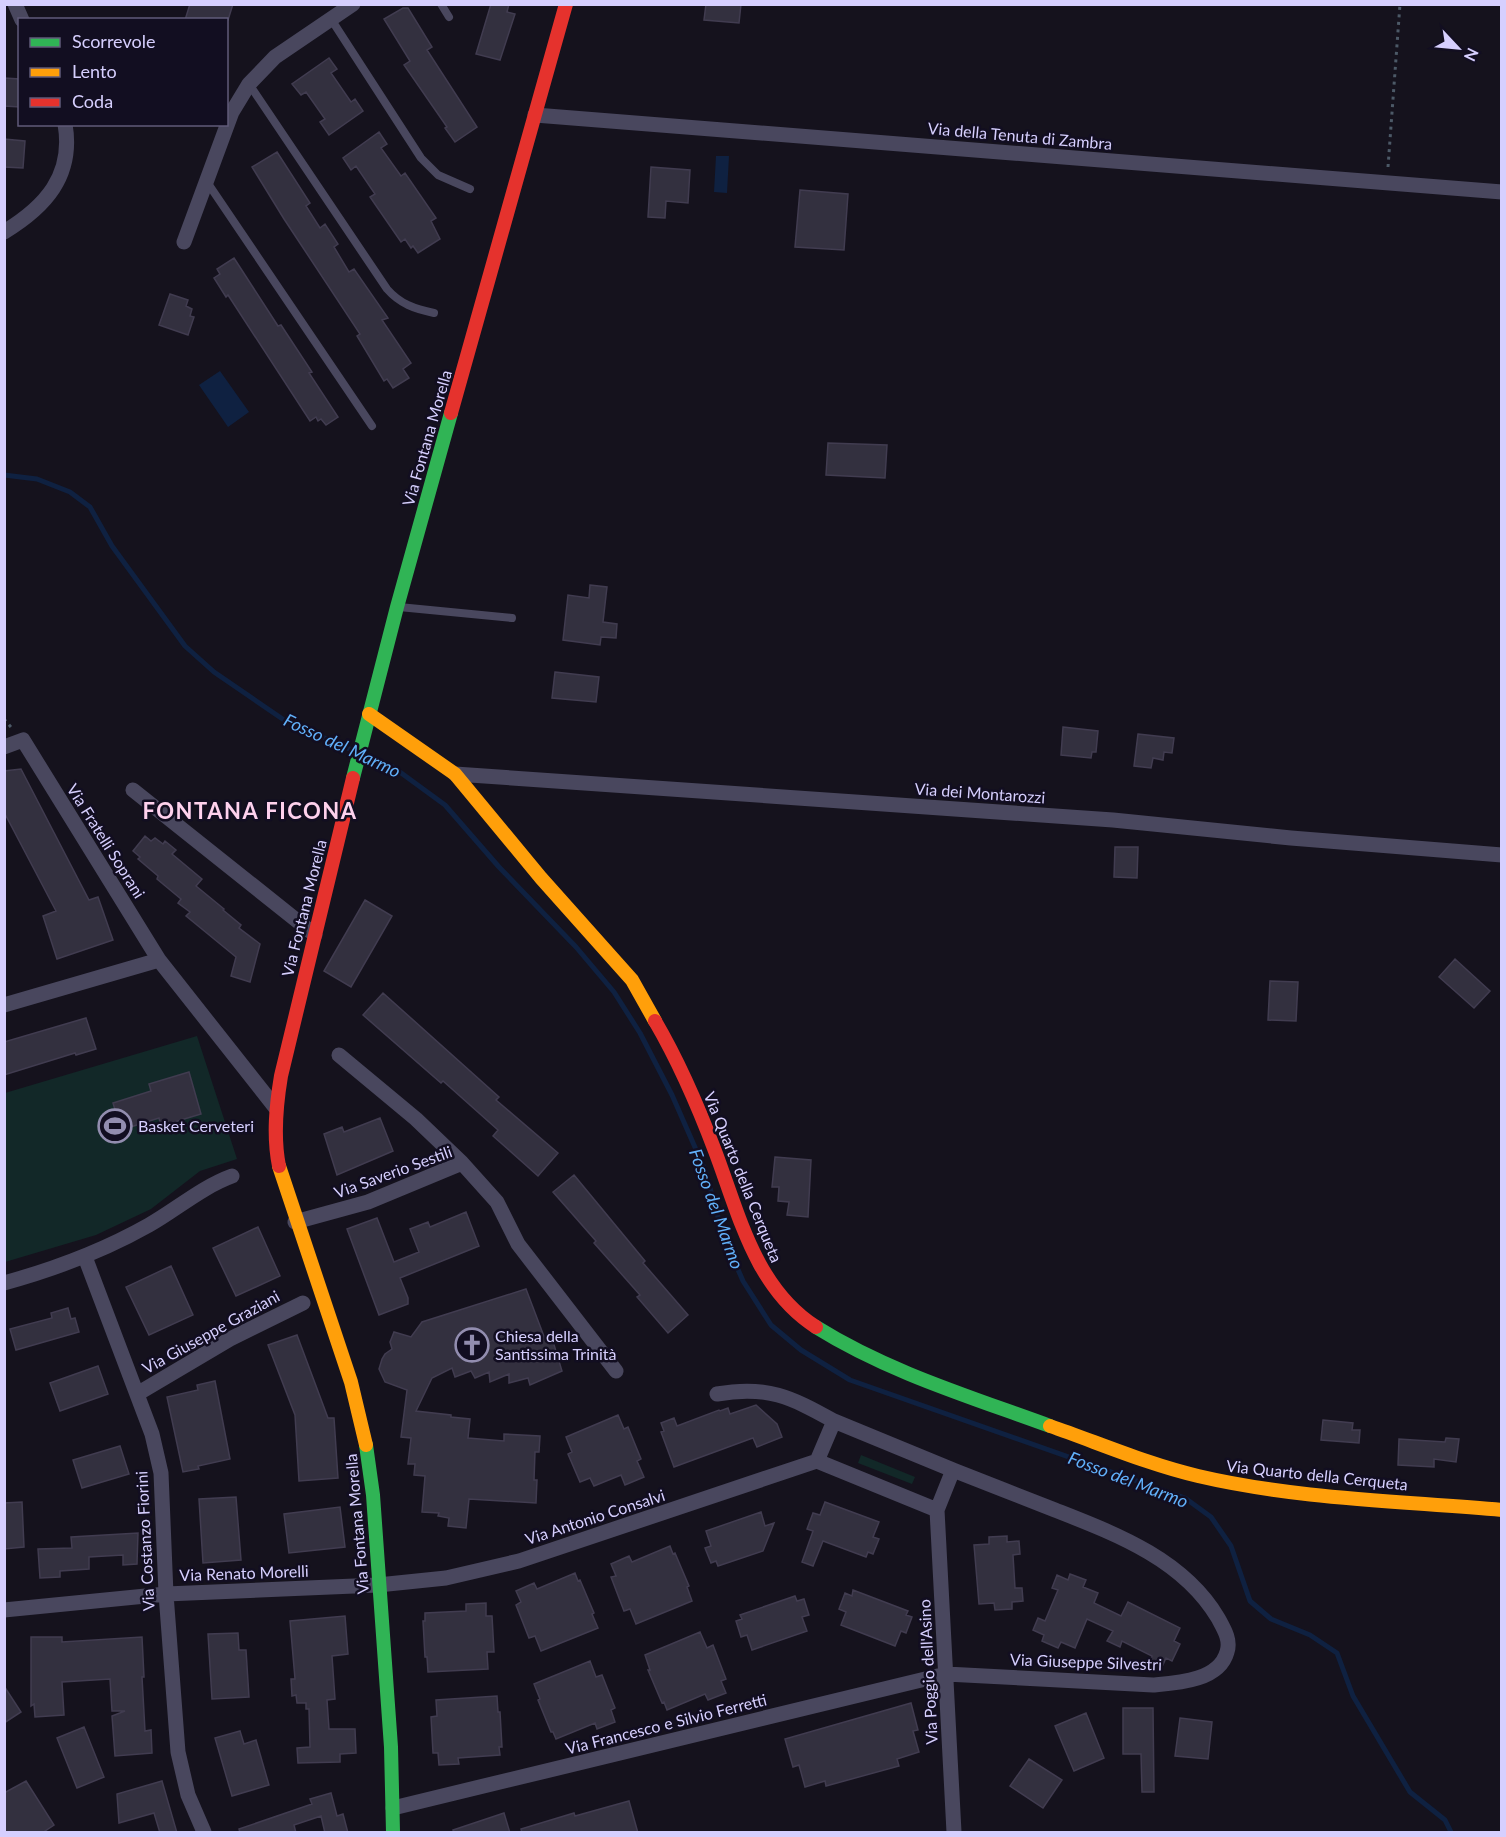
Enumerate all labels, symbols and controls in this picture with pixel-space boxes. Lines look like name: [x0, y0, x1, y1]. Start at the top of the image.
legend: [18, 18, 228, 126]
north arrow: [1428, 18, 1488, 78]
text: Scorrevole: [72, 30, 155, 52]
text: N: [1461, 45, 1483, 64]
text: Lento: [72, 60, 117, 82]
text: Coda: [72, 90, 113, 112]
street label: Via della Tenuta di Zambra: [927, 118, 1113, 153]
street label: Via Fontana Morella: [398, 368, 455, 508]
water label: Fosso del Marmo: [280, 708, 404, 782]
street label: Via dei Montarozzi: [914, 778, 1046, 807]
street label: Via Fratelli Soprani: [64, 780, 149, 901]
district label: FONTANA FICONA: [143, 797, 358, 824]
street label: Via Fontana Morella: [277, 837, 330, 978]
street label: Via Quarto della Cerqueta: [700, 1089, 786, 1265]
sports icon: Basket Cerveteri: [97, 1108, 133, 1144]
place label: Basket Cerveteri: [138, 1116, 254, 1135]
street label: Via Saverio Sestili: [331, 1141, 454, 1202]
water label: Fosso del Marmo: [685, 1145, 749, 1272]
street label: Via Giuseppe Graziani: [139, 1286, 283, 1377]
place label: Chiesa della Santissima Trinità: [495, 1326, 616, 1363]
church icon: Chiesa della Santissima Trinità: [454, 1327, 490, 1363]
water label: Fosso del Marmo: [1065, 1446, 1191, 1512]
street label: Via Fontana Morella: [341, 1453, 372, 1595]
street label: Via Quarto della Cerqueta: [1225, 1456, 1409, 1493]
street label: Via Costanzo Fiorini: [131, 1470, 158, 1612]
street label: Via Antonio Consalvi: [523, 1485, 667, 1548]
street label: Via Renato Morelli: [179, 1561, 309, 1584]
street label: Via Poggio dell'Asino: [914, 1599, 941, 1745]
street label: Via Giuseppe Silvestri: [1010, 1649, 1162, 1674]
street label: Via Francesco e Silvio Ferretti: [563, 1689, 769, 1758]

